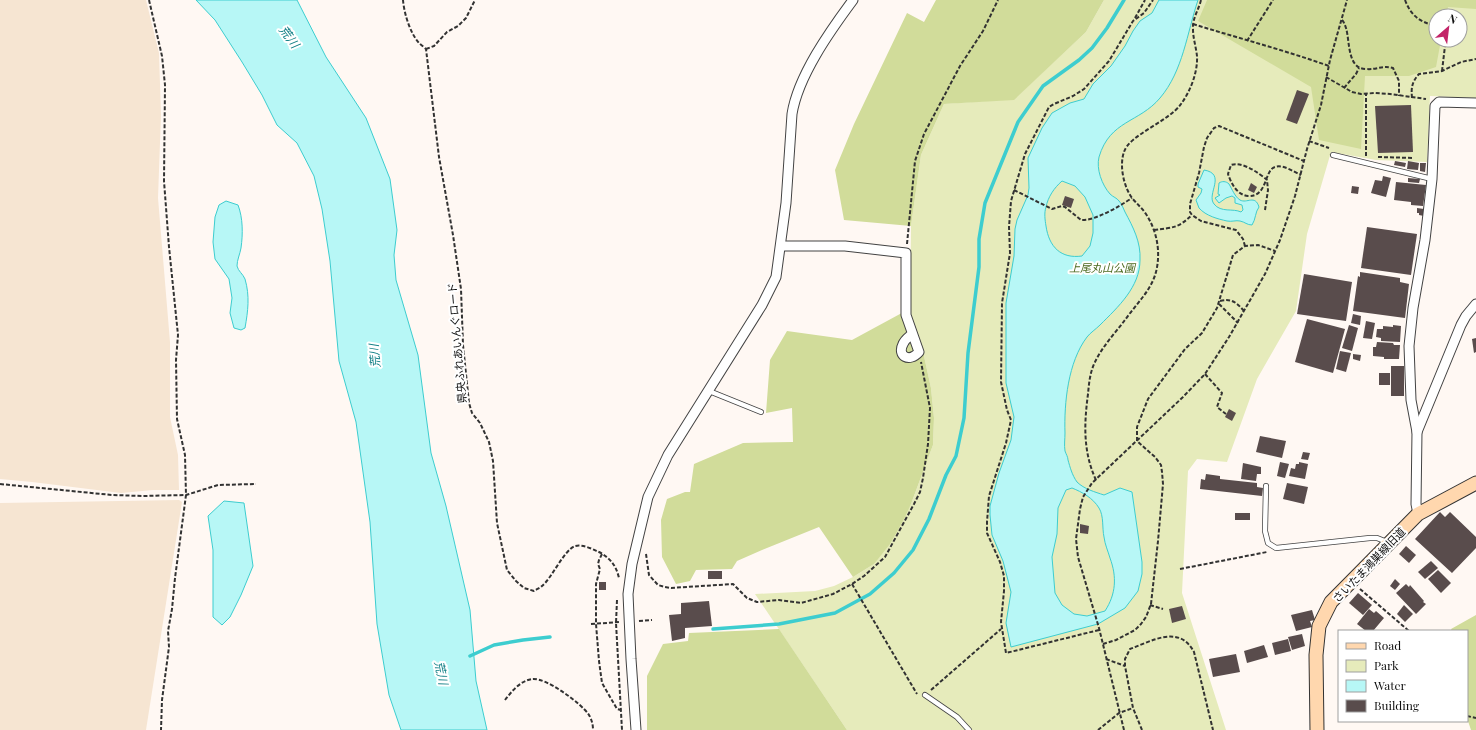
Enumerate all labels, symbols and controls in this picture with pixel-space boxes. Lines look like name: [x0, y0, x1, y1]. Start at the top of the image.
north arrow: [1428, 8, 1468, 48]
text: N: [1446, 10, 1460, 27]
water label: 荒川: [276, 22, 305, 52]
park label: 上尾丸山公園: [1069, 260, 1137, 275]
street label: 県央ふれあいんぐロード: [444, 282, 469, 404]
water label: 荒川: [365, 341, 383, 369]
street label: さいたま鴻巣線旧道: [1329, 524, 1408, 605]
legend: [1338, 630, 1468, 722]
text: Road: [1374, 637, 1401, 653]
text: Park: [1374, 657, 1399, 673]
water label: 荒川: [432, 659, 453, 688]
text: Water: [1373, 677, 1407, 693]
text: Building: [1374, 697, 1420, 713]

